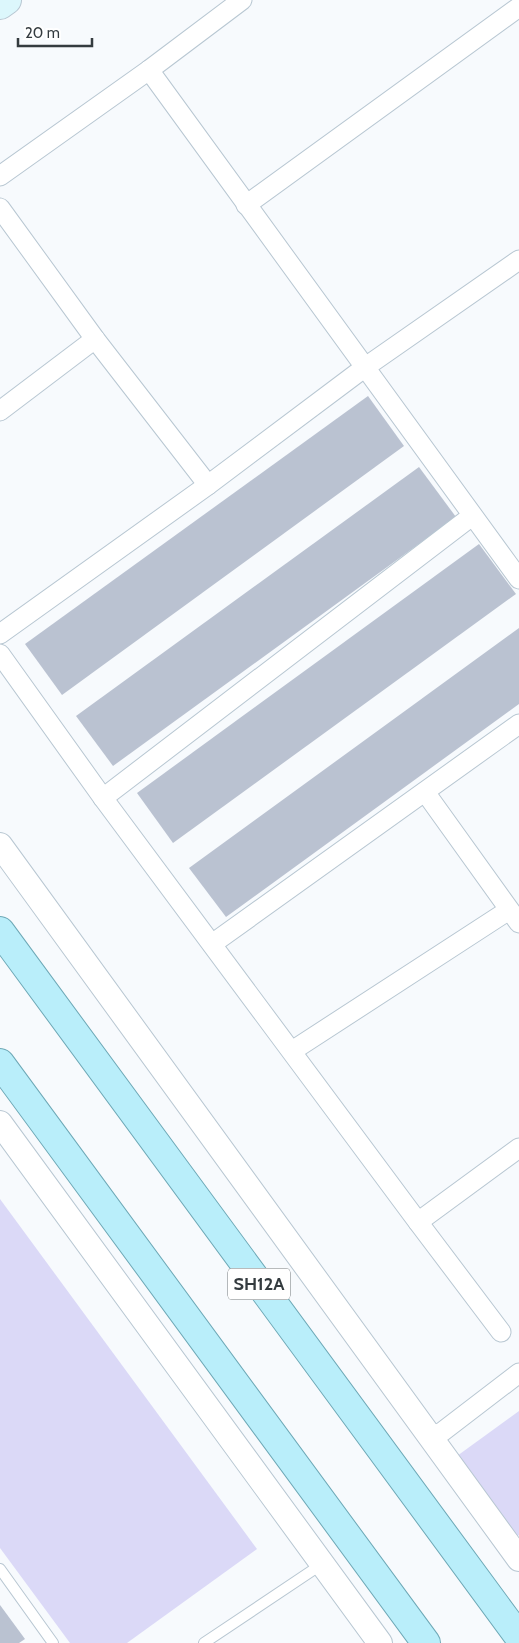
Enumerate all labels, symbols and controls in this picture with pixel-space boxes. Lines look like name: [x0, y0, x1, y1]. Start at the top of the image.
scale bar: [18, 15, 91, 47]
text: 20 m: [25, 24, 60, 42]
road number: SH12A: [228, 1268, 290, 1300]

